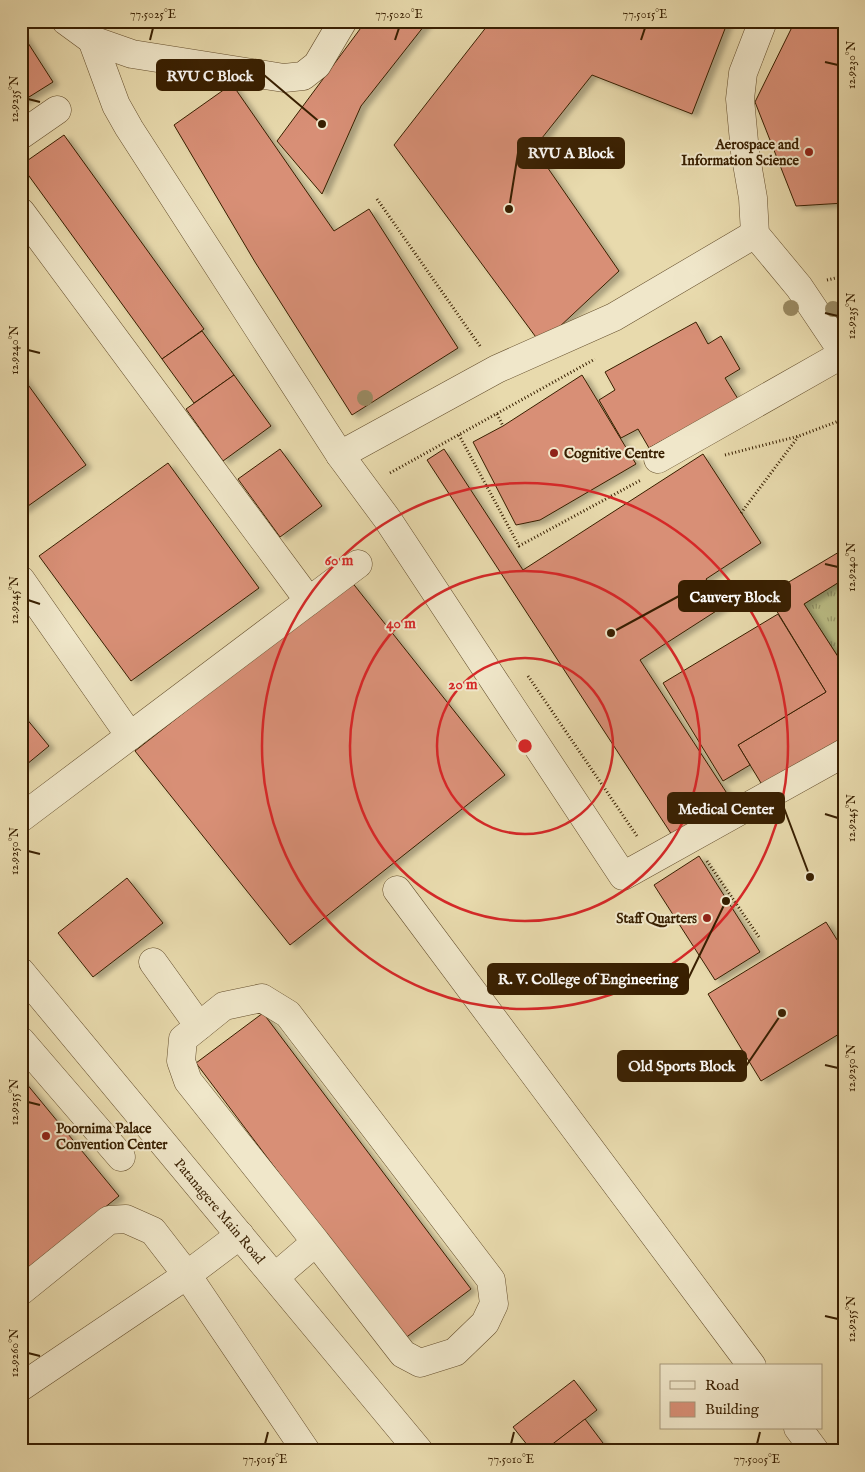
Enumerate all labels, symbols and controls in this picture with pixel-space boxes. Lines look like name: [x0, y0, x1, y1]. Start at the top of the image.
text: 77.5025°E: [130, 7, 176, 22]
text: 77.5020°E: [375, 7, 423, 22]
text: 77.5015°E: [623, 7, 667, 22]
text: 12.9230°N: [844, 40, 859, 89]
callout: RVU C Block: [157, 60, 264, 90]
text: RVU C Block: [166, 67, 255, 86]
text: 12.9235°N: [7, 75, 22, 122]
place label: Aerospace and Information Science: [681, 136, 800, 170]
callout: RVU A Block: [518, 138, 624, 168]
text: RVU A Block: [528, 144, 615, 163]
marker: Aerospace and Information Science: [803, 146, 815, 158]
text: 12.9235°N: [844, 292, 859, 339]
text: 12.9240°N: [7, 325, 22, 375]
place label: Cognitive Centre: [564, 445, 665, 463]
marker: Cognitive Centre: [548, 447, 560, 459]
text: 12.9240°N: [844, 542, 859, 592]
text: 60 m: [325, 551, 354, 570]
text: 12.9245°N: [7, 575, 22, 624]
callout: Cauvery Block: [679, 581, 790, 611]
text: Cauvery Block: [689, 588, 782, 607]
text: 40 m: [386, 614, 416, 633]
text: 20 m: [448, 675, 478, 694]
centre of rings: [516, 737, 534, 755]
callout: Medical Center: [668, 793, 784, 823]
text: 12.9245°N: [844, 793, 859, 842]
text: Medical Center: [678, 800, 775, 819]
text: 12.9250°N: [7, 826, 22, 875]
place label: Staff Quarters: [616, 910, 697, 928]
marker: Staff Quarters: [701, 912, 713, 924]
callout: R. V. College of Engineering: [488, 964, 688, 994]
text: R. V. College of Engineering: [498, 970, 679, 989]
text: 12.9250°N: [844, 1043, 859, 1092]
callout: Old Sports Block: [618, 1051, 746, 1081]
text: Old Sports Block: [628, 1057, 737, 1076]
text: 12.9255°N: [7, 1078, 22, 1125]
place label: Poornima Palace Convention Center: [56, 1120, 168, 1154]
marker: Poornima Palace Convention Center: [40, 1130, 52, 1142]
street label: Patanagere Main Road: [170, 1155, 269, 1268]
text: 12.9255°N: [844, 1295, 859, 1342]
text: 12.9260°N: [7, 1328, 22, 1377]
legend: [660, 1364, 822, 1430]
text: Road: [705, 1376, 740, 1395]
text: Building: [705, 1400, 760, 1419]
text: 77.5015°E: [243, 1452, 287, 1467]
text: 77.5010°E: [488, 1452, 534, 1467]
text: 77.5005°E: [734, 1452, 780, 1467]

